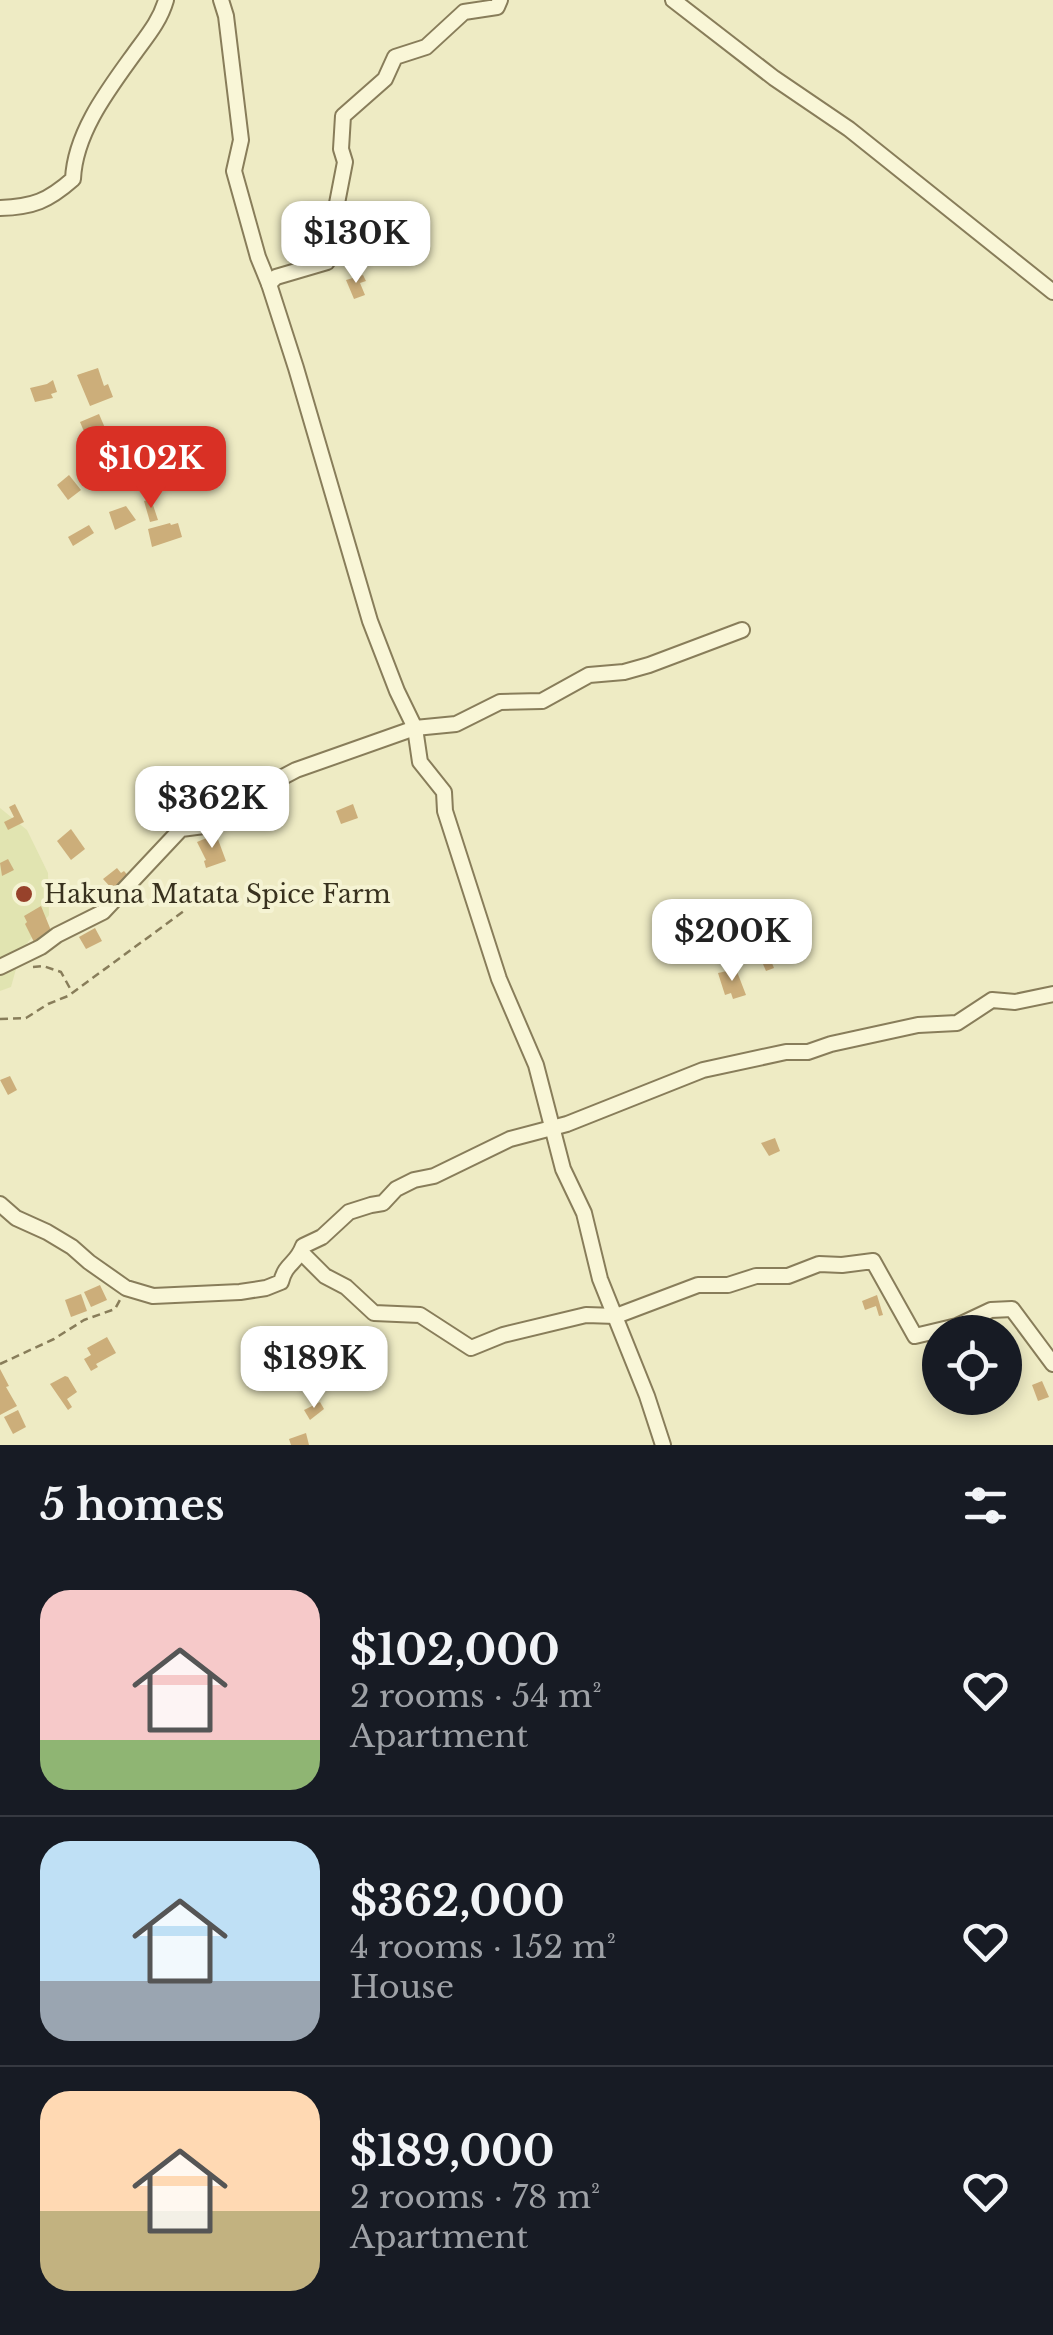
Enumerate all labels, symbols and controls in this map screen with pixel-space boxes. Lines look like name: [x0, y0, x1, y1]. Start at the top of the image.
pin: $130K: [286, 201, 426, 286]
text: $130K: [303, 213, 409, 253]
pin: $102K: [81, 426, 221, 511]
text: $102K: [98, 438, 204, 478]
pin: $362K: [142, 766, 282, 851]
text: $362K: [157, 778, 267, 818]
place label: Hakuna Matata Spice Farm: [44, 879, 391, 910]
marker: Hakuna Matata Spice Farm: [13, 883, 35, 905]
pin: $200K: [662, 899, 802, 984]
text: $200K: [674, 911, 790, 951]
map controls: [922, 1315, 1022, 1415]
button: locate: [922, 1315, 1022, 1415]
pin: $189K: [244, 1326, 384, 1411]
text: $189K: [263, 1338, 365, 1378]
icon: filters: [958, 1478, 1013, 1533]
text: 5 homes: [40, 1479, 224, 1531]
text: $102,000: [350, 1624, 560, 1676]
icon: home: [120, 1630, 240, 1750]
icon: heart: [958, 1663, 1013, 1718]
text: 2 rooms · 54 m²: [350, 1676, 602, 1716]
text: Apartment: [350, 1716, 528, 1756]
text: $362,000: [350, 1875, 565, 1927]
icon: home: [120, 1881, 240, 2001]
icon: heart: [958, 1914, 1013, 1969]
text: 4 rooms · 152 m²: [350, 1927, 616, 1967]
text: House: [350, 1967, 454, 2007]
text: $189,000: [350, 2125, 555, 2177]
icon: home: [120, 2131, 240, 2251]
icon: heart: [958, 2164, 1013, 2219]
text: 2 rooms · 78 m²: [350, 2177, 600, 2217]
text: Apartment: [350, 2217, 528, 2257]

